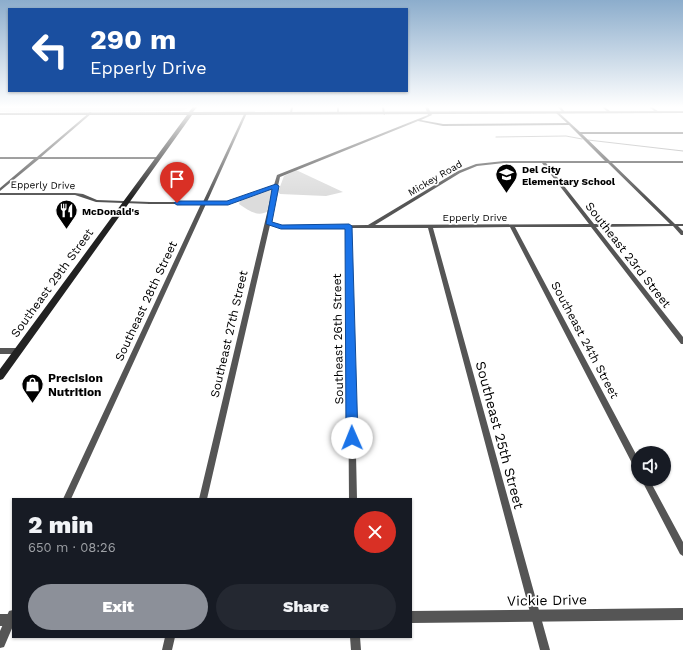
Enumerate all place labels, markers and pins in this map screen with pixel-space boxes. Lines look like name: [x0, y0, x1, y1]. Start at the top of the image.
pin: [160, 162, 194, 203]
school or university icon: Del City Elementary School: [493, 162, 519, 195]
place label: Del City Elementary School: [522, 164, 616, 187]
restaurant icon: McDonald's: [54, 198, 80, 231]
place label: McDonald's: [82, 206, 140, 217]
place label: Precision Nutrition: [48, 371, 103, 399]
shop icon: Precision Nutrition: [20, 372, 46, 405]

